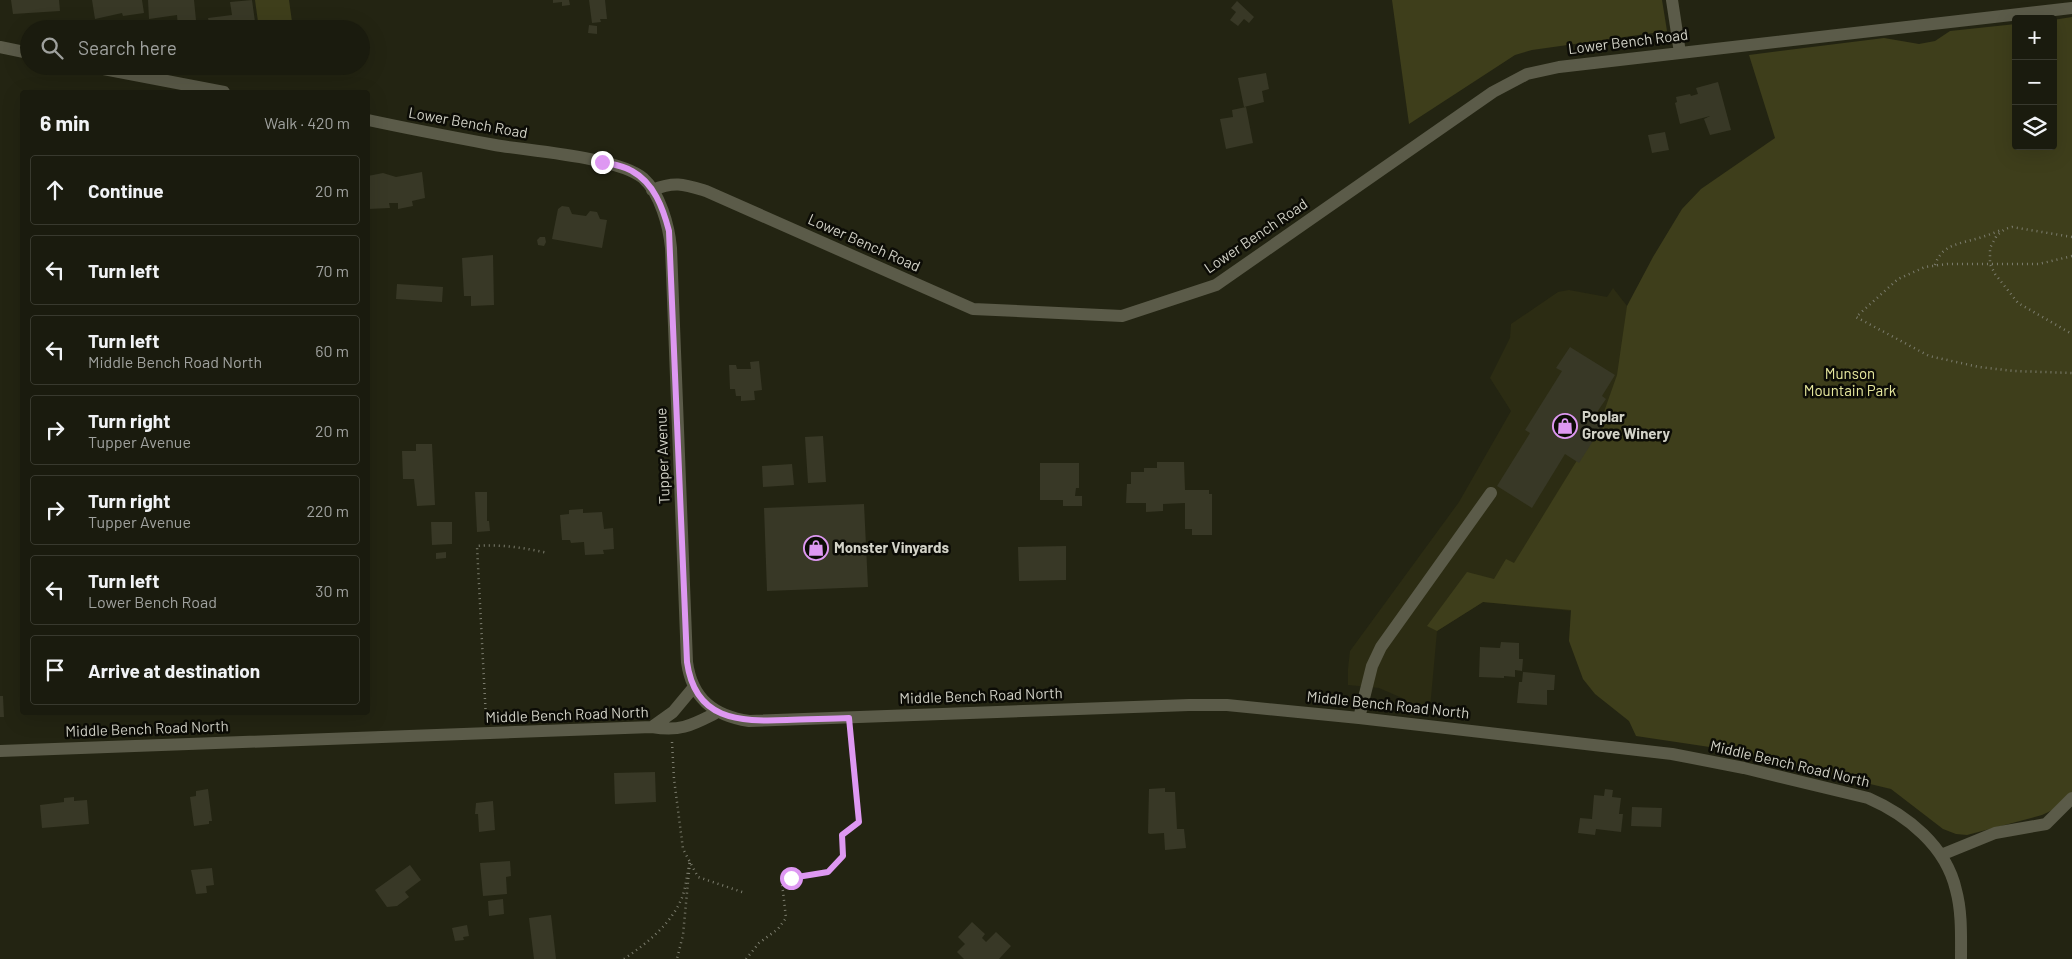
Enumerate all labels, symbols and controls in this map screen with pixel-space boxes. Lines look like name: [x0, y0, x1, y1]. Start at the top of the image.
map controls: [2012, 15, 2057, 150]
button: +: [2012, 15, 2057, 60]
search box: [20, 20, 370, 75]
street label: Lower Bench Road: [1567, 25, 1689, 57]
icon: search: [38, 34, 66, 62]
text: Search here: [78, 36, 177, 59]
button: −: [2012, 60, 2057, 105]
street label: Lower Bench Road: [407, 103, 529, 141]
button: layers: [2012, 105, 2057, 150]
text: 6 min: [40, 110, 90, 135]
text: Walk · 420 m: [264, 113, 350, 132]
route end: [591, 151, 614, 174]
icon: ahead: [41, 176, 69, 204]
text: Continue: [88, 179, 164, 202]
text: 20 m: [315, 181, 349, 200]
street label: Lower Bench Road: [1200, 194, 1311, 276]
street label: Lower Bench Road: [806, 209, 923, 275]
icon: left: [41, 256, 69, 284]
text: Turn left: [88, 259, 159, 282]
text: 70 m: [316, 261, 349, 280]
text: Turn left: [88, 329, 159, 352]
icon: left: [41, 336, 69, 364]
text: 60 m: [315, 341, 349, 360]
text: Middle Bench Road North: [88, 352, 262, 371]
park label: Munson Mountain Park: [1804, 364, 1897, 399]
street label: Tupper Avenue: [651, 407, 673, 505]
place label: Poplar Grove Winery: [1582, 407, 1670, 442]
text: Turn right: [88, 409, 170, 432]
shop icon: Poplar Grove Winery: [1552, 413, 1578, 439]
icon: right: [41, 416, 69, 444]
text: 20 m: [315, 421, 349, 440]
text: Tupper Avenue: [88, 432, 191, 451]
text: Turn right: [88, 489, 170, 512]
icon: right: [41, 496, 69, 524]
text: 220 m: [306, 501, 349, 520]
text: Tupper Avenue: [88, 512, 191, 531]
shop icon: Monster Vinyards: [803, 535, 829, 561]
place label: Monster Vinyards: [834, 538, 949, 556]
text: Turn left: [88, 569, 159, 592]
icon: left: [41, 576, 69, 604]
text: 30 m: [315, 581, 349, 600]
text: Lower Bench Road: [88, 592, 217, 611]
icon: arrive: [41, 656, 69, 684]
text: Arrive at destination: [88, 659, 260, 682]
street label: Middle Bench Road North: [899, 683, 1063, 707]
street label: Middle Bench Road North: [1306, 687, 1470, 721]
street label: Middle Bench Road North: [485, 702, 649, 726]
street label: Middle Bench Road North: [65, 716, 229, 740]
street label: Middle Bench Road North: [1709, 736, 1872, 790]
route start: [780, 867, 803, 890]

